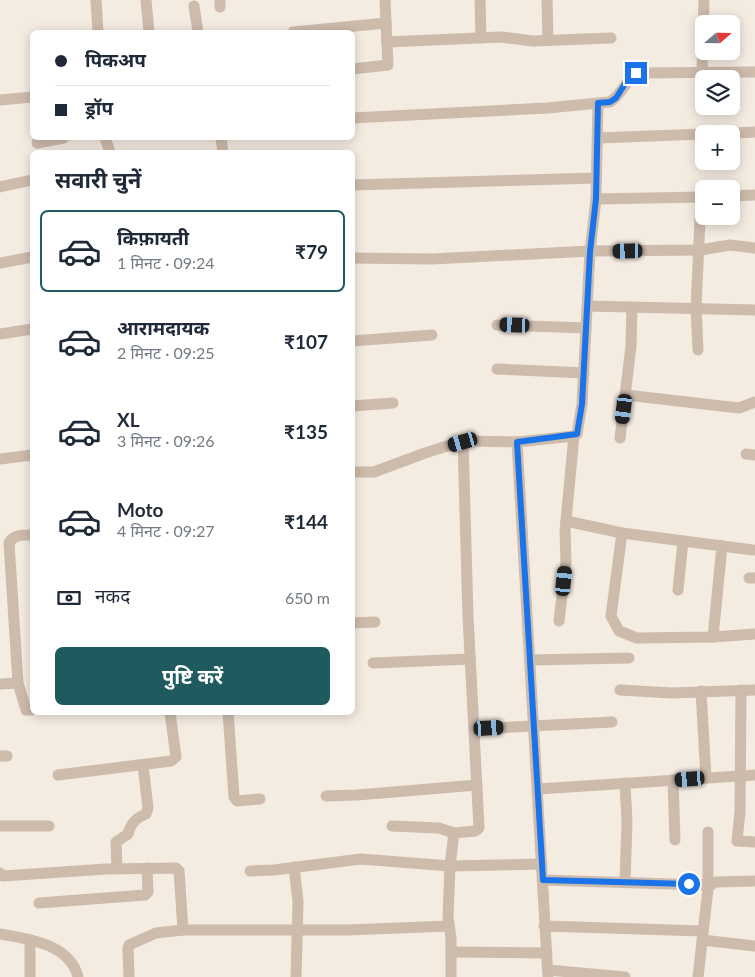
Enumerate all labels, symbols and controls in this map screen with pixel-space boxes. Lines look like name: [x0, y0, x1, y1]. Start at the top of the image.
north arrow: [695, 15, 740, 60]
map controls: [695, 15, 740, 225]
text: पिकअप: [85, 48, 146, 71]
route end: [625, 62, 647, 84]
button: layers: [695, 70, 740, 115]
text: ड्रॉप: [85, 96, 113, 119]
button: +: [695, 125, 740, 170]
text: सवारी चुनें: [55, 166, 141, 193]
button: −: [695, 180, 740, 225]
text: किफ़ायती: [117, 226, 189, 249]
icon: car: [57, 229, 102, 274]
text: ₹79: [295, 240, 328, 263]
car: [612, 243, 643, 259]
text: 1 मिनट · 09:24: [117, 253, 215, 272]
text: आरामदायक: [117, 316, 209, 339]
car: [499, 317, 530, 333]
icon: car: [57, 319, 102, 364]
text: ₹107: [284, 330, 328, 353]
text: 2 मिनट · 09:25: [117, 343, 215, 362]
car: [614, 393, 633, 425]
text: XL: [117, 408, 140, 431]
icon: car: [57, 409, 102, 454]
text: ₹135: [284, 420, 328, 443]
text: 3 मिनट · 09:26: [117, 431, 215, 450]
car: [446, 431, 479, 453]
text: Moto: [117, 498, 163, 521]
icon: car: [57, 499, 102, 544]
text: ₹144: [284, 510, 328, 533]
text: 4 मिनट · 09:27: [117, 521, 215, 540]
car: [554, 565, 573, 597]
icon: cash: [55, 584, 83, 612]
text: नकद: [95, 584, 130, 607]
text: 650 m: [285, 588, 330, 607]
button: पुष्टि करें: [55, 647, 330, 705]
car: [473, 720, 504, 736]
car: [674, 770, 705, 788]
route start: [678, 873, 700, 895]

